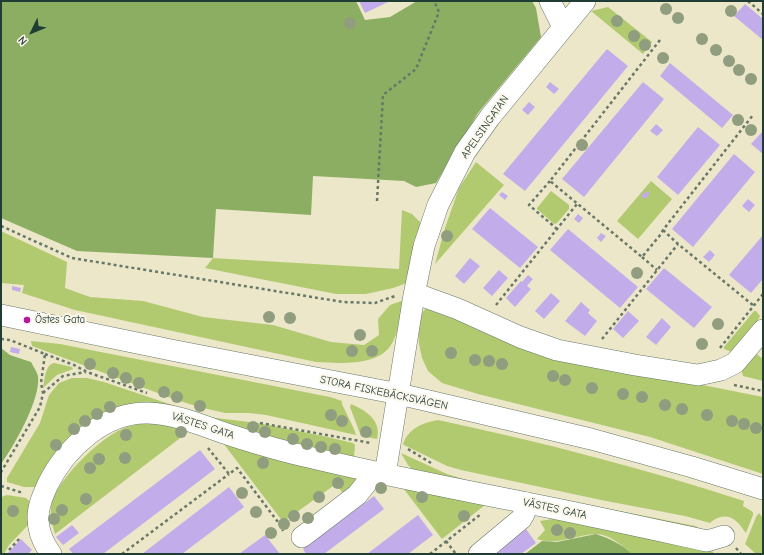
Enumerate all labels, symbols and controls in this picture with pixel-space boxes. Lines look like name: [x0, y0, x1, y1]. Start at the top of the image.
north arrow: [12, 12, 52, 52]
text: N: [16, 33, 30, 48]
street label: APELSINGATAN: [458, 93, 512, 161]
place label: Östes Gata: [35, 313, 85, 327]
marker: Östes Gata: [22, 315, 32, 325]
street label: STORA FISKEBÄCKSVÄGEN: [319, 373, 449, 413]
street label: VÄSTES GATA: [170, 410, 236, 442]
street label: VÄSTES GATA: [522, 496, 588, 522]

